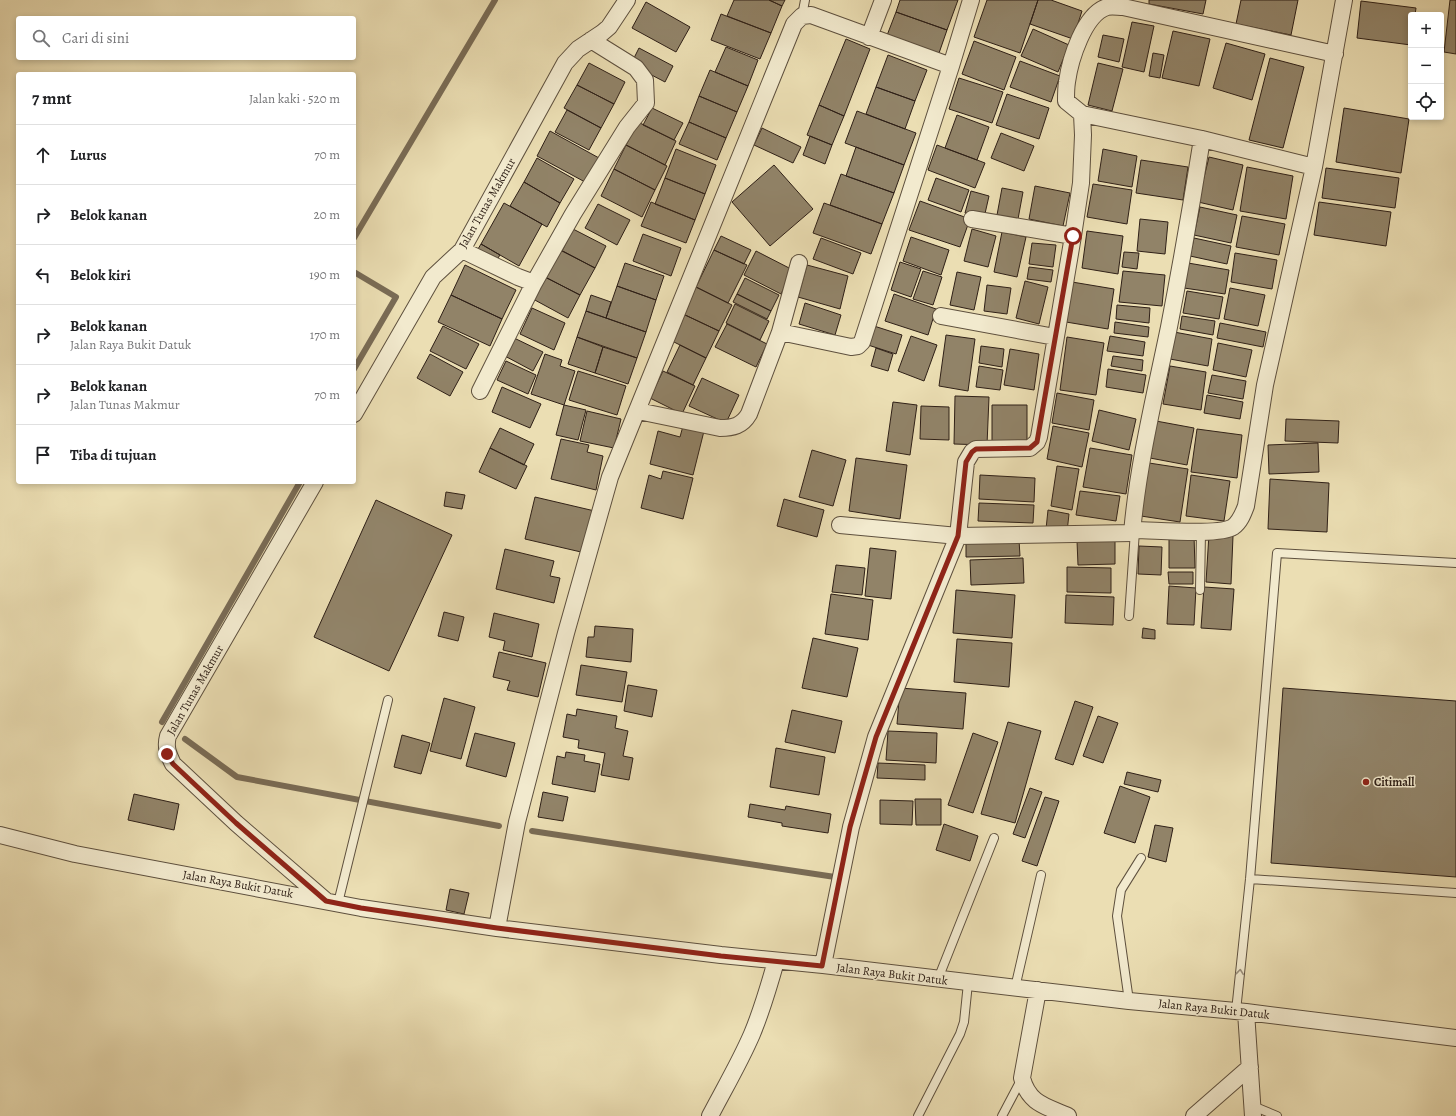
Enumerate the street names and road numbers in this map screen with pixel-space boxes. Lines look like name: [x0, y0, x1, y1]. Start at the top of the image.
street label: Jalan Tunas Makmur: [455, 155, 519, 251]
street label: Jalan Tunas Makmur: [163, 642, 227, 738]
street label: Jalan Raya Bukit Datuk: [181, 866, 295, 902]
street label: Jalan Raya Bukit Datuk: [835, 959, 949, 989]
street label: Jalan Raya Bukit Datuk: [1157, 995, 1271, 1023]

